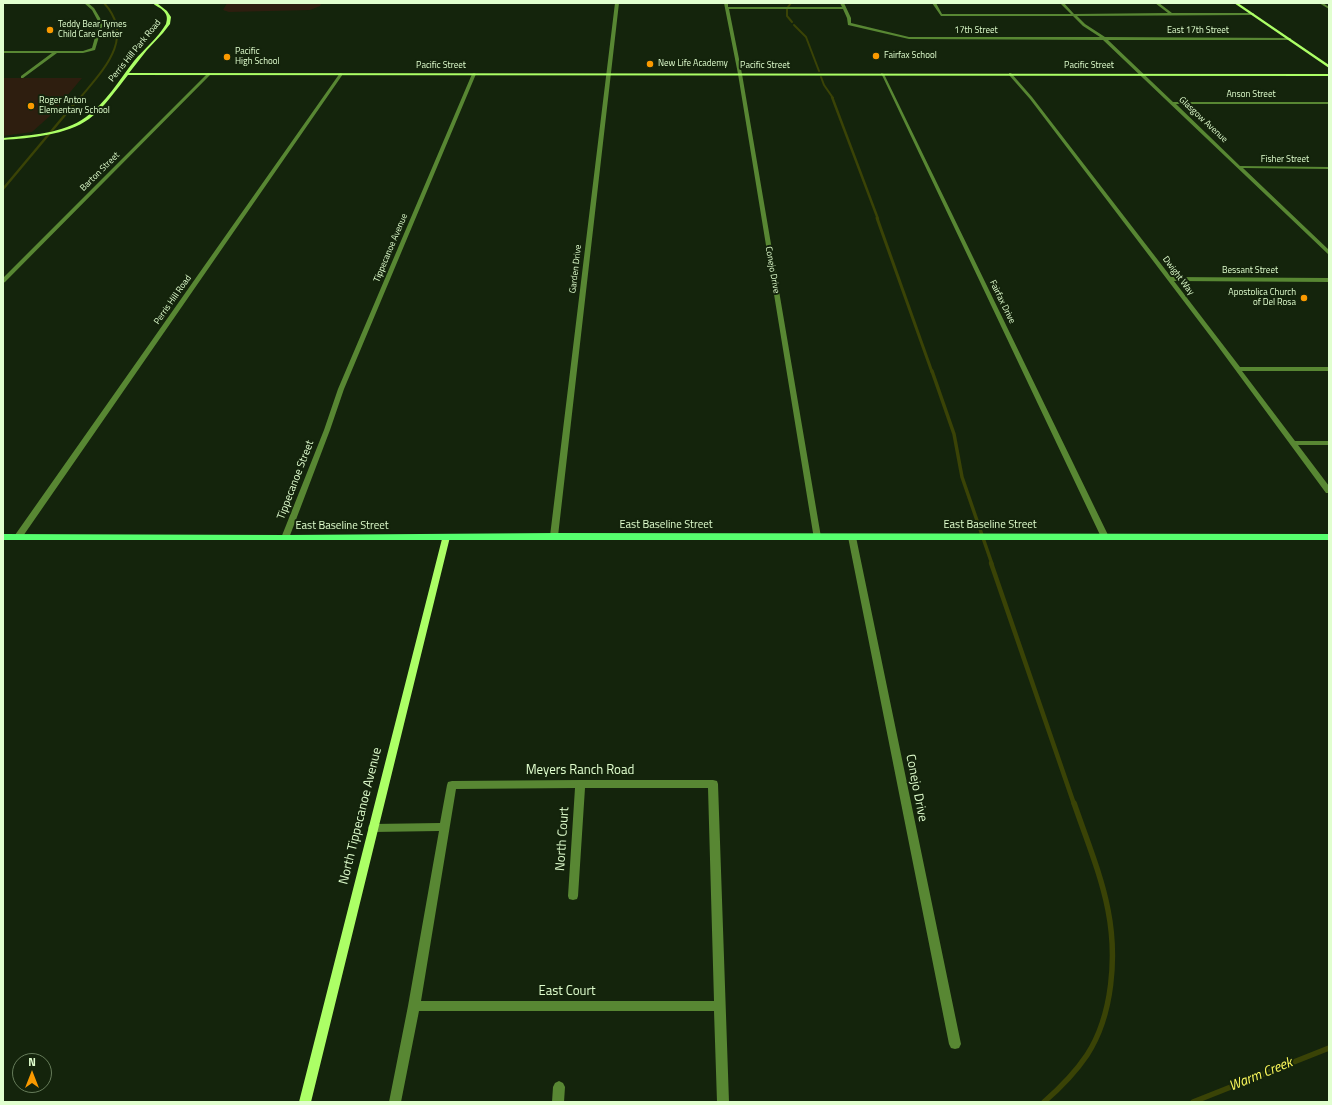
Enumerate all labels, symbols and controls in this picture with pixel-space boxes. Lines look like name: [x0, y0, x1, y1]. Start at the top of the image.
street label: Perris Hill Park Road: [107, 18, 163, 84]
place label: Teddy Bear Tymes Child Care Center: [58, 20, 127, 41]
marker: Teddy Bear Tymes Child Care Center: [45, 25, 55, 35]
street label: 17th Street: [954, 26, 998, 36]
street label: East 17th Street: [1167, 26, 1229, 36]
place label: Pacific High School: [235, 47, 280, 68]
marker: Fairfax School: [871, 51, 881, 61]
place label: Fairfax School: [884, 51, 937, 61]
marker: Pacific High School: [222, 52, 232, 62]
marker: New Life Academy: [645, 59, 655, 69]
place label: New Life Academy: [658, 59, 728, 69]
street label: Pacific Street: [416, 61, 466, 71]
street label: Pacific Street: [740, 61, 790, 71]
street label: Pacific Street: [1064, 61, 1114, 71]
street label: Anson Street: [1226, 90, 1276, 100]
street label: Glasgow Avenue: [1176, 95, 1230, 145]
place label: Roger Anton Elementary School: [39, 96, 110, 117]
marker: Roger Anton Elementary School: [26, 101, 36, 111]
street label: Barton Street: [78, 150, 122, 194]
street label: Fisher Street: [1261, 155, 1309, 165]
street label: Tippecanoe Avenue: [372, 212, 410, 284]
street label: Garden Drive: [568, 244, 584, 294]
street label: Conejo Drive: [763, 246, 781, 294]
street label: Dwight Way: [1160, 254, 1196, 298]
street label: Bessant Street: [1222, 266, 1278, 276]
street label: Perris Hill Road: [152, 273, 194, 327]
street label: Fairfax Drive: [987, 278, 1017, 326]
place label: Apostolica Church of Del Rosa: [1228, 288, 1296, 309]
marker: Apostolica Church of Del Rosa: [1299, 293, 1309, 303]
street label: Tippecanoe Street: [275, 439, 317, 521]
street label: East Baseline Street: [619, 518, 713, 532]
street label: East Baseline Street: [943, 518, 1037, 532]
street label: East Baseline Street: [295, 519, 389, 533]
street label: North Tippecanoe Avenue: [336, 746, 386, 886]
street label: Conejo Drive: [902, 753, 930, 823]
street label: Meyers Ranch Road: [526, 763, 634, 779]
street label: North Court: [553, 806, 573, 872]
street label: East Court: [539, 984, 595, 1000]
north arrow: [12, 1053, 52, 1093]
text: N: [28, 1054, 36, 1070]
water label: Warm Creek: [1227, 1055, 1295, 1095]

